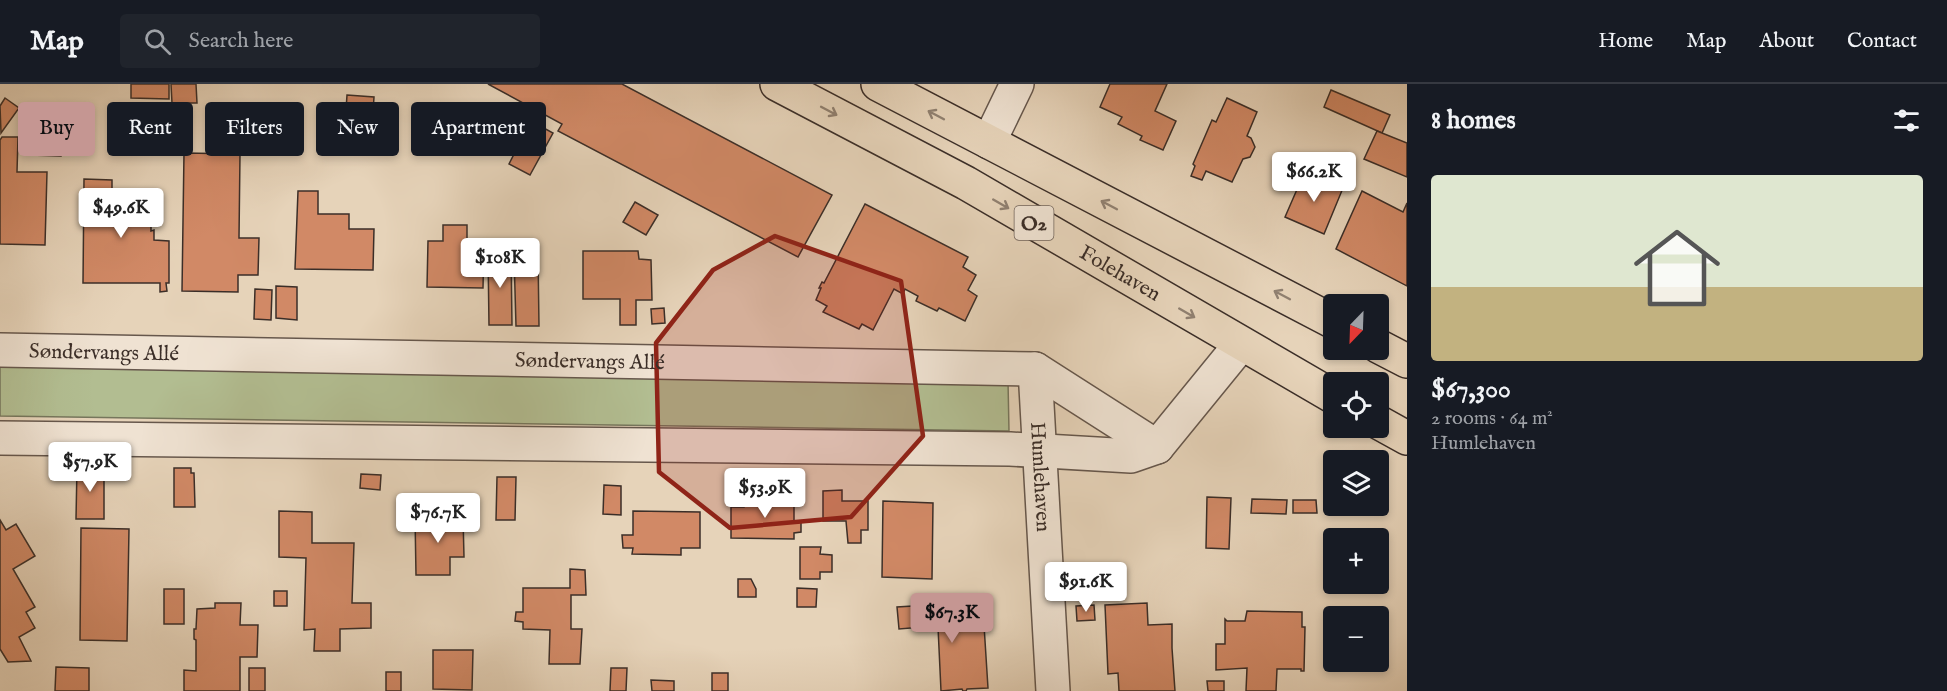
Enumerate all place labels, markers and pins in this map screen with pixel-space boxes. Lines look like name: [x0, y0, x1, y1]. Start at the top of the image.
pin: $66.2K: [1265, 152, 1363, 203]
pin: $49.6K: [72, 188, 170, 239]
pin: $108K: [458, 238, 542, 289]
pin: $57.9K: [41, 442, 139, 493]
pin: $53.9K: [716, 468, 814, 519]
pin: $76.7K: [389, 493, 487, 544]
pin: $91.6K: [1037, 562, 1135, 613]
pin: $67.3K: [903, 593, 1001, 644]

